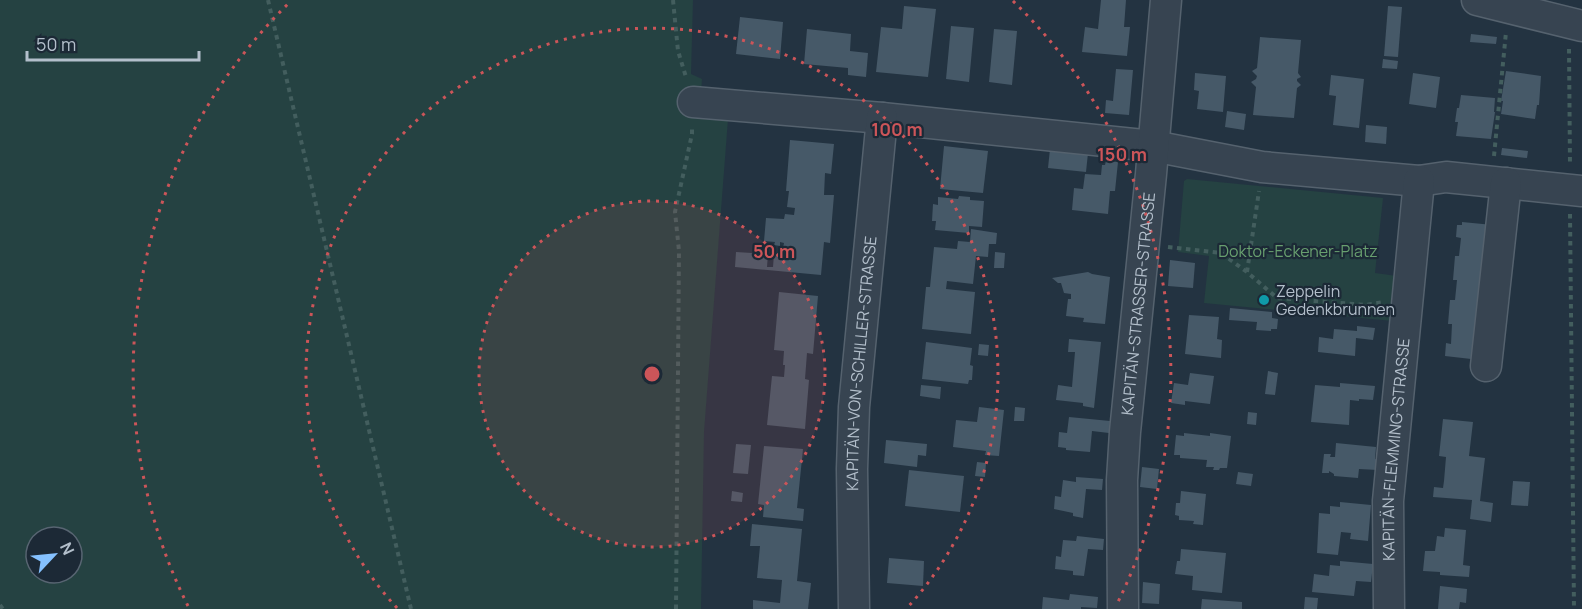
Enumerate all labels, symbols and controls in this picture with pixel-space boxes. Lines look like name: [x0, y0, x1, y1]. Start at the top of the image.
scale bar: [27, 24, 200, 62]
text: 50 m: [36, 32, 76, 56]
text: 100 m: [871, 117, 923, 141]
text: 150 m: [1097, 142, 1147, 166]
street label: KAPITÄN-STRASSER-STRASSE: [1116, 191, 1160, 416]
street label: KAPITÄN-VON-SCHILLER-STRASSE: [841, 235, 882, 491]
text: 50 m: [753, 239, 795, 263]
park label: Doktor-Eckener-Platz: [1218, 240, 1378, 262]
place label: Zeppelin Gedenkbrunnen: [1276, 280, 1395, 320]
marker: Zeppelin Gedenkbrunnen: [1257, 293, 1271, 307]
street label: KAPITÄN-FLEMMING-STRASSE: [1377, 337, 1415, 561]
centre of rings: [642, 364, 662, 384]
north arrow: [24, 525, 84, 585]
text: N: [55, 538, 80, 558]

